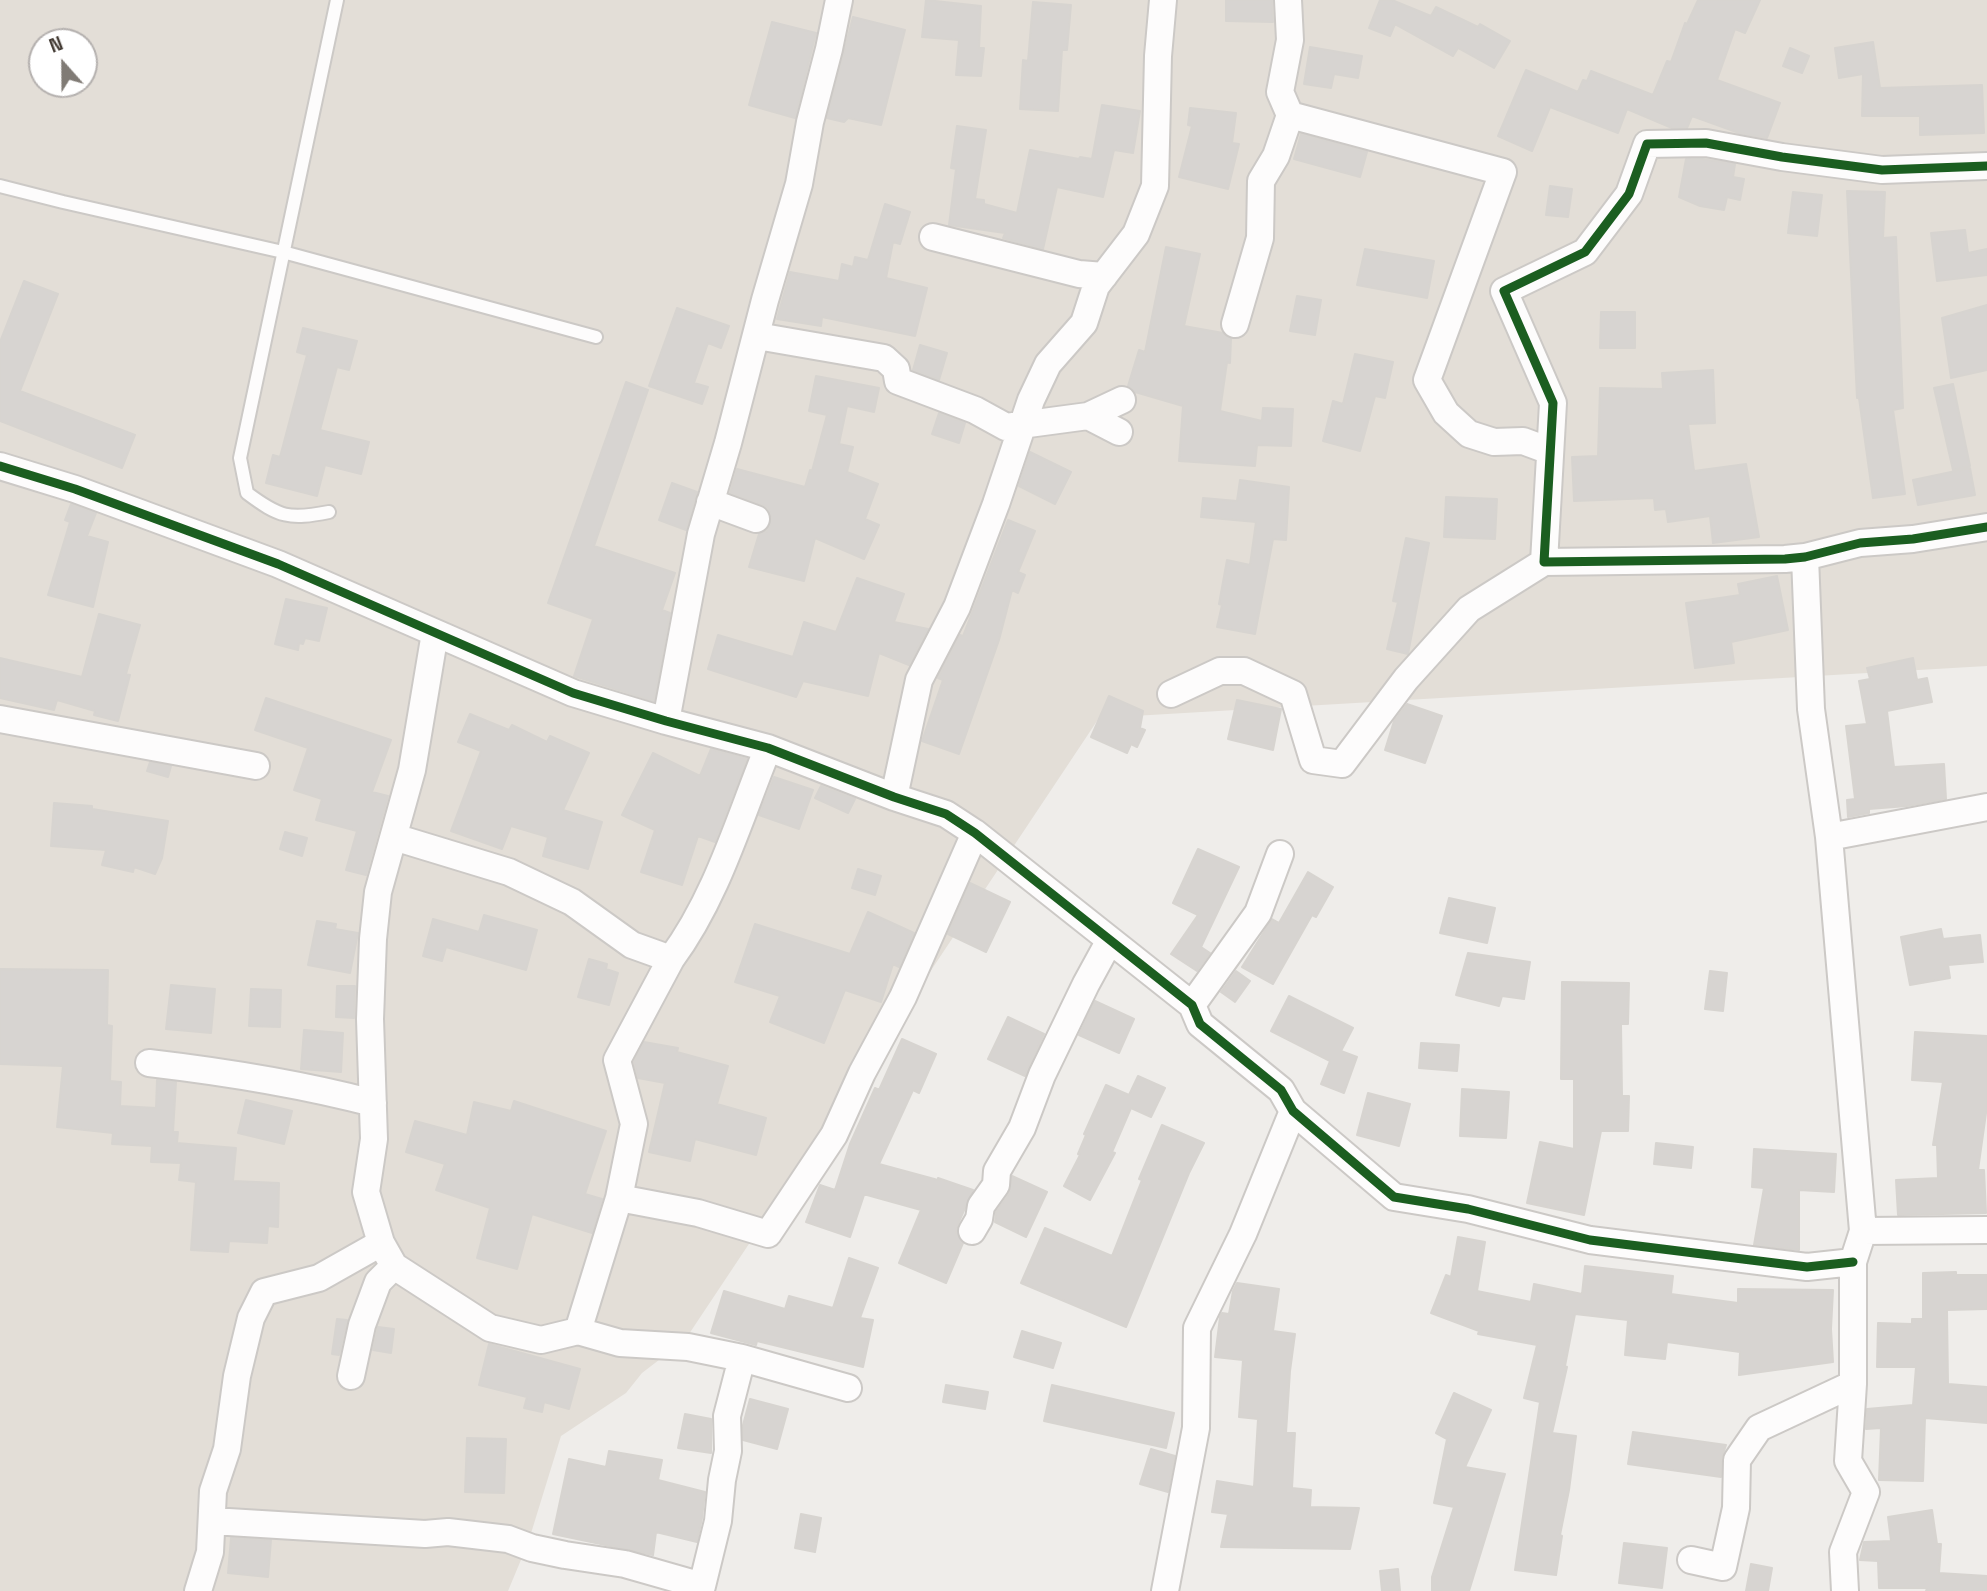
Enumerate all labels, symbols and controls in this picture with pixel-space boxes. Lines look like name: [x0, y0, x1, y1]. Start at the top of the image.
north arrow: [28, 28, 98, 98]
text: N: [46, 31, 66, 59]

